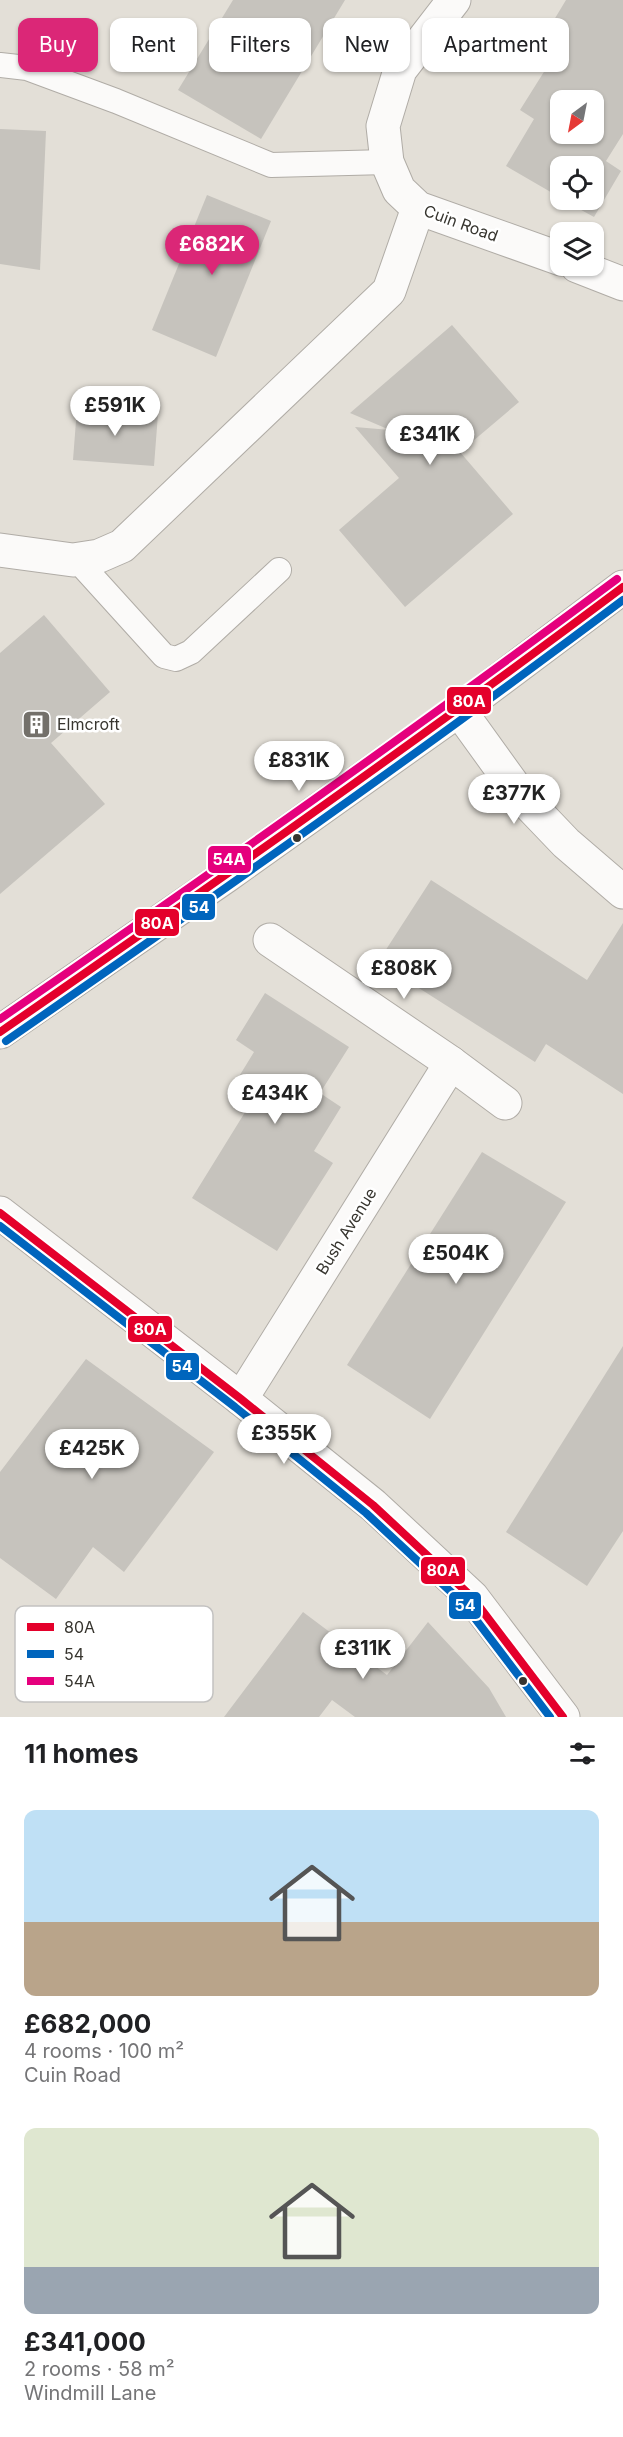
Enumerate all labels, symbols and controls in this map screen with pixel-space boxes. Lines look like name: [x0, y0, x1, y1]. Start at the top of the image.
chip: Buy: [18, 18, 98, 72]
chip: Rent: [110, 18, 197, 72]
chip: Filters: [209, 18, 311, 72]
chip: New: [323, 18, 410, 72]
chip: Apartment: [422, 18, 569, 72]
north arrow: [550, 90, 604, 144]
map controls: [550, 90, 604, 276]
button: locate: [550, 156, 604, 210]
street label: Cuin Road: [421, 200, 501, 246]
button: layers: [550, 222, 604, 276]
pin: £682K: [170, 225, 254, 276]
text: £682K: [179, 232, 245, 256]
pin: £591K: [73, 386, 157, 437]
text: £591K: [84, 393, 146, 417]
pin: £341K: [388, 415, 472, 466]
text: £341K: [399, 422, 461, 446]
line badge: 80A: [446, 686, 492, 715]
text: 80A: [452, 691, 486, 711]
building icon: Elmcroft: [20, 708, 52, 740]
place label: Elmcroft: [57, 714, 120, 734]
pin: £831K: [257, 741, 341, 792]
text: £831K: [268, 748, 330, 772]
pin: £377K: [472, 774, 556, 825]
text: £377K: [482, 781, 546, 805]
unlabelled marker: [291, 832, 303, 844]
line badge: 54A: [207, 845, 252, 874]
text: 54A: [213, 849, 246, 869]
line badge: 54: [181, 893, 216, 921]
text: 54: [188, 897, 210, 917]
line badge: 80A: [134, 908, 180, 937]
text: 80A: [140, 913, 174, 933]
pin: £808K: [362, 949, 446, 1000]
text: £808K: [371, 956, 437, 980]
pin: £434K: [233, 1074, 317, 1125]
text: £434K: [241, 1081, 309, 1105]
street label: Bush Avenue: [311, 1184, 381, 1278]
pin: £504K: [414, 1234, 498, 1285]
text: £504K: [423, 1241, 489, 1265]
line badge: 80A: [127, 1315, 173, 1343]
text: 80A: [133, 1319, 167, 1339]
line badge: 54: [165, 1352, 200, 1381]
text: 54: [171, 1356, 193, 1376]
pin: £355K: [242, 1414, 326, 1465]
text: £355K: [251, 1421, 317, 1445]
pin: £425K: [50, 1429, 134, 1480]
text: £425K: [59, 1436, 125, 1460]
line badge: 80A: [420, 1556, 466, 1585]
text: 80A: [426, 1560, 460, 1580]
line badge: 54: [448, 1591, 482, 1620]
text: 54: [454, 1595, 476, 1615]
legend: [15, 1606, 213, 1702]
text: 80A: [64, 1617, 95, 1637]
pin: £311K: [321, 1629, 405, 1680]
text: £311K: [334, 1636, 392, 1660]
text: 54: [64, 1644, 84, 1664]
text: 54A: [64, 1671, 95, 1691]
unlabelled marker: [517, 1675, 529, 1687]
icon: filters: [566, 1737, 599, 1770]
text: 11 homes: [24, 1738, 139, 1769]
icon: home: [258, 1849, 366, 1957]
text: £682,000: [24, 2008, 151, 2039]
text: 4 rooms · 100 m²: [24, 2039, 184, 2063]
text: Cuin Road: [24, 2063, 121, 2087]
icon: home: [258, 2167, 366, 2275]
text: £341,000: [24, 2326, 146, 2357]
text: 2 rooms · 58 m²: [24, 2357, 175, 2381]
text: Windmill Lane: [24, 2381, 156, 2405]

